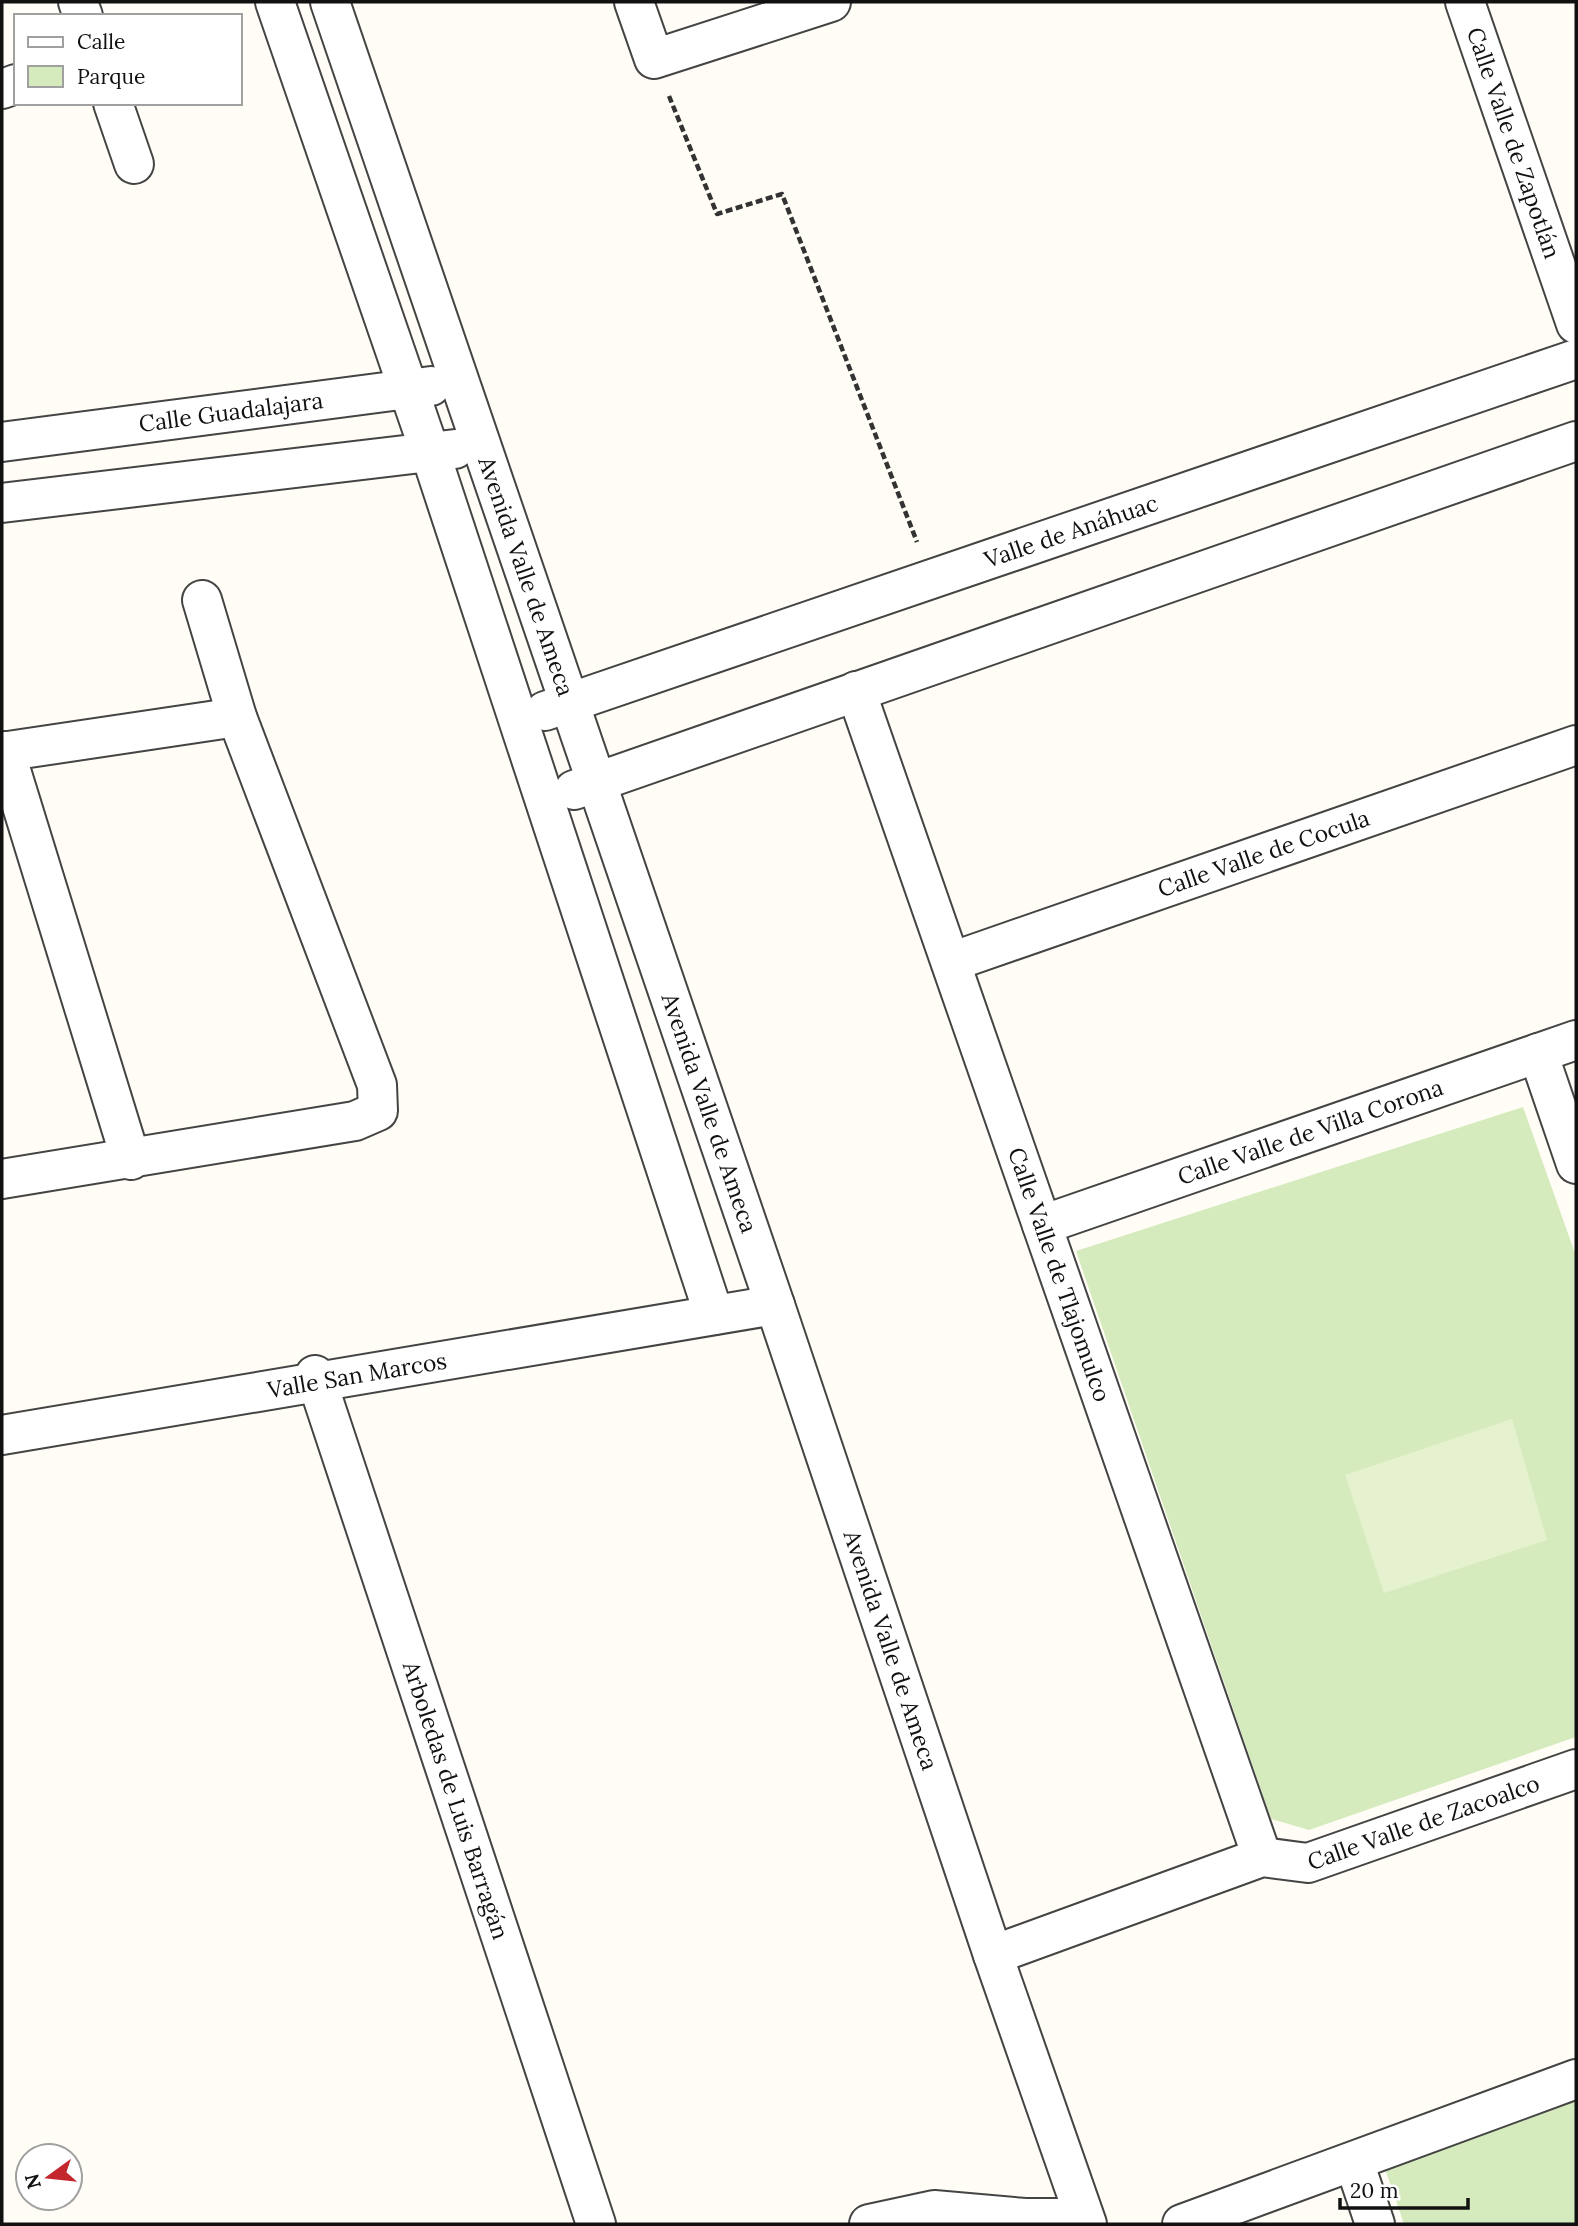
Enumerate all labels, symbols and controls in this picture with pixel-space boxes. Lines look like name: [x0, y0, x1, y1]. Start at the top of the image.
legend: [14, 14, 242, 105]
street label: Calle Valle de Zapotlán: [1461, 23, 1567, 262]
text: Calle: [77, 28, 125, 55]
text: Parque: [77, 63, 145, 90]
street label: Calle Guadalajara: [137, 385, 325, 438]
street label: Avenida Valle de Ameca: [472, 452, 581, 700]
street label: Valle de Anáhuac: [979, 488, 1162, 574]
street label: Calle Valle de Cocula: [1154, 803, 1373, 903]
street label: Avenida Valle de Ameca: [655, 988, 764, 1236]
street label: Calle Valle de Villa Corona: [1174, 1072, 1447, 1191]
street label: Calle Valle de Tlajomulco: [1002, 1144, 1117, 1405]
street label: Valle San Marcos: [264, 1345, 449, 1404]
street label: Avenida Valle de Ameca: [837, 1525, 945, 1774]
street label: Arboledas de Luis Barragán: [396, 1656, 516, 1943]
street label: Calle Valle de Zacoalco: [1303, 1768, 1543, 1876]
north arrow: [14, 2142, 84, 2212]
scale bar: [1340, 2166, 1468, 2210]
text: N: [19, 2171, 46, 2192]
text: 20 m: [1350, 2177, 1399, 2204]

